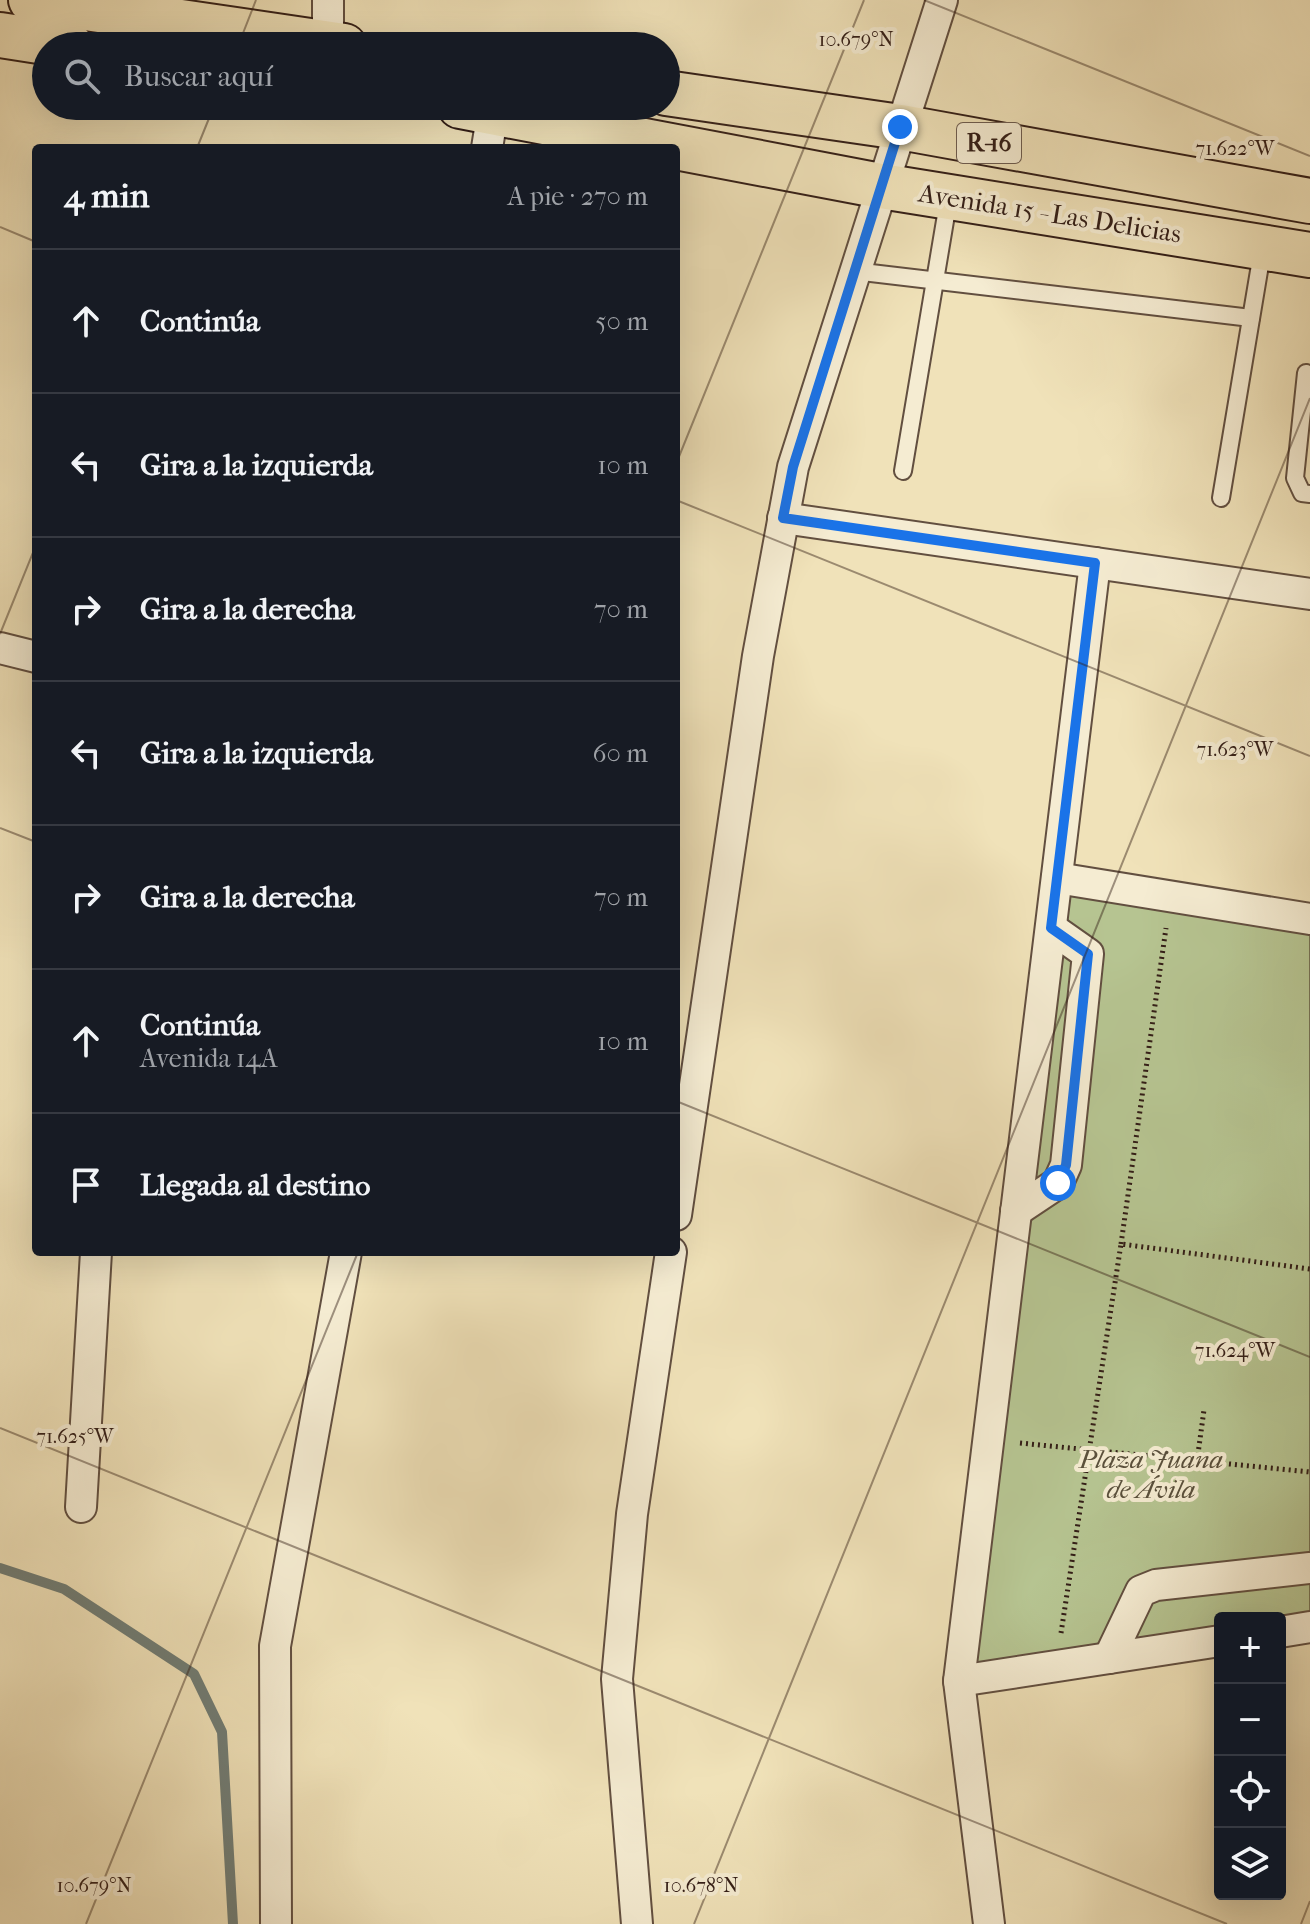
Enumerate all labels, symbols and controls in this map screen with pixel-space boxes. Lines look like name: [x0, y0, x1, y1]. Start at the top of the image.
text: 10.679°N: [818, 28, 894, 51]
search box: [32, 32, 680, 120]
icon: search: [60, 54, 104, 98]
text: Buscar aquí: [124, 59, 273, 94]
route end: [882, 109, 918, 145]
road number: R-16: [957, 123, 1021, 163]
text: 71.622°W: [1196, 137, 1276, 160]
text: 4 min: [64, 176, 149, 216]
street label: Avenida 15 - Las Delicias: [915, 177, 1183, 250]
text: A pie · 270 m: [507, 181, 648, 212]
icon: ahead: [64, 299, 108, 343]
text: Continúa: [140, 304, 260, 339]
text: 50 m: [595, 306, 648, 337]
icon: left: [64, 443, 108, 487]
text: Gira a la izquierda: [140, 448, 373, 483]
text: 10 m: [597, 450, 648, 481]
icon: right: [64, 587, 108, 631]
text: Gira a la derecha: [140, 592, 355, 627]
text: 70 m: [594, 594, 648, 625]
icon: left: [64, 731, 108, 775]
text: Gira a la izquierda: [140, 736, 373, 771]
text: 60 m: [592, 738, 648, 769]
text: 71.623°W: [1197, 738, 1275, 761]
icon: right: [64, 875, 108, 919]
text: Gira a la derecha: [140, 880, 355, 915]
text: 70 m: [594, 882, 648, 913]
text: Continúa: [140, 1008, 260, 1043]
icon: ahead: [64, 1019, 108, 1063]
text: 10 m: [597, 1026, 648, 1057]
text: Avenida 14A: [140, 1043, 278, 1074]
icon: arrive: [64, 1163, 108, 1207]
route start: [1040, 1165, 1076, 1201]
text: Llegada al destino: [140, 1168, 370, 1203]
text: 71.624°W: [1195, 1339, 1277, 1362]
text: 71.625°W: [36, 1425, 115, 1448]
park label: Plaza Juana de Ávila: [1078, 1444, 1223, 1505]
map controls: [1214, 1612, 1286, 1900]
button: +: [1214, 1612, 1286, 1684]
button: −: [1214, 1684, 1286, 1756]
button: locate: [1214, 1756, 1286, 1828]
button: layers: [1214, 1828, 1286, 1900]
text: 10.679°N: [56, 1874, 132, 1897]
text: 10.678°N: [664, 1874, 738, 1897]

